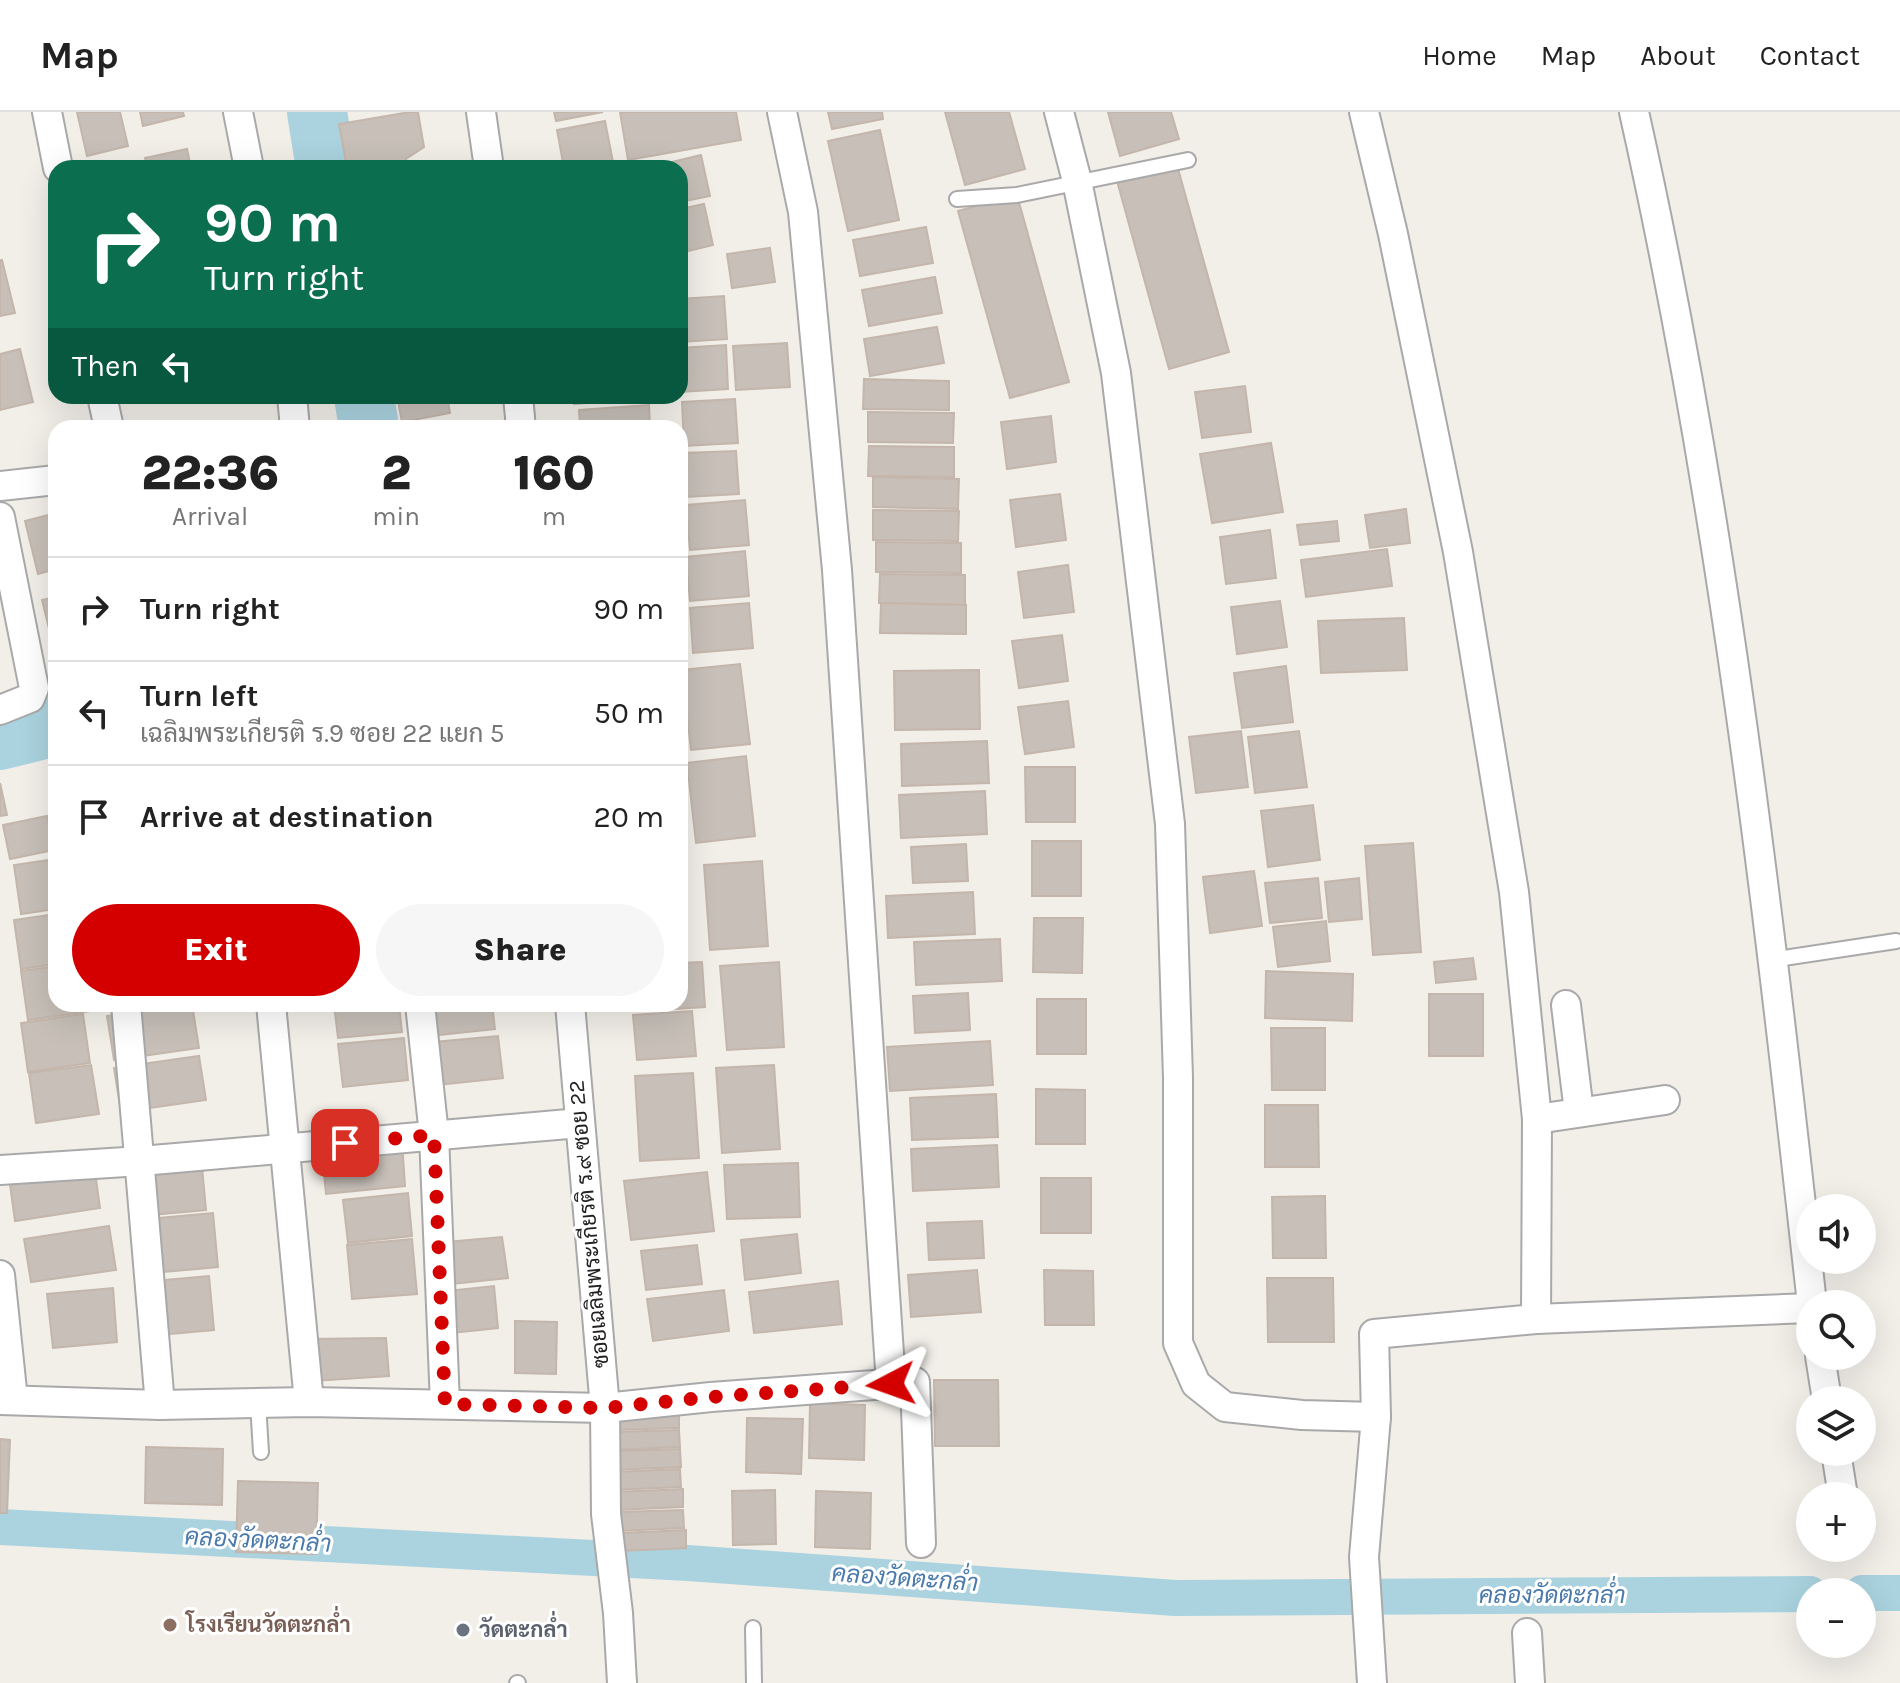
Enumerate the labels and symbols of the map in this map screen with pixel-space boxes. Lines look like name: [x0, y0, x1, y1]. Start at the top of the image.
street label: ซอยเฉลิมพระเกียรติ ร.๙ ซอย 22: [562, 1079, 615, 1369]
pin: [311, 1109, 379, 1177]
position arrow: [849, 1342, 933, 1426]
water label: คลองวัดตะกล่ำ: [184, 1517, 332, 1558]
water label: คลองวัดตะกล่ำ: [831, 1554, 979, 1597]
water label: คลองวัดตะกล่ำ: [1479, 1576, 1625, 1609]
place label: โรงเรียนวัดตะกล่ำ: [184, 1606, 351, 1638]
place label: วัดตะกล่ำ: [479, 1611, 568, 1643]
marker: โรงเรียนวัดตะกล่ำ: [161, 1616, 179, 1634]
marker: วัดตะกล่ำ: [454, 1621, 472, 1639]

